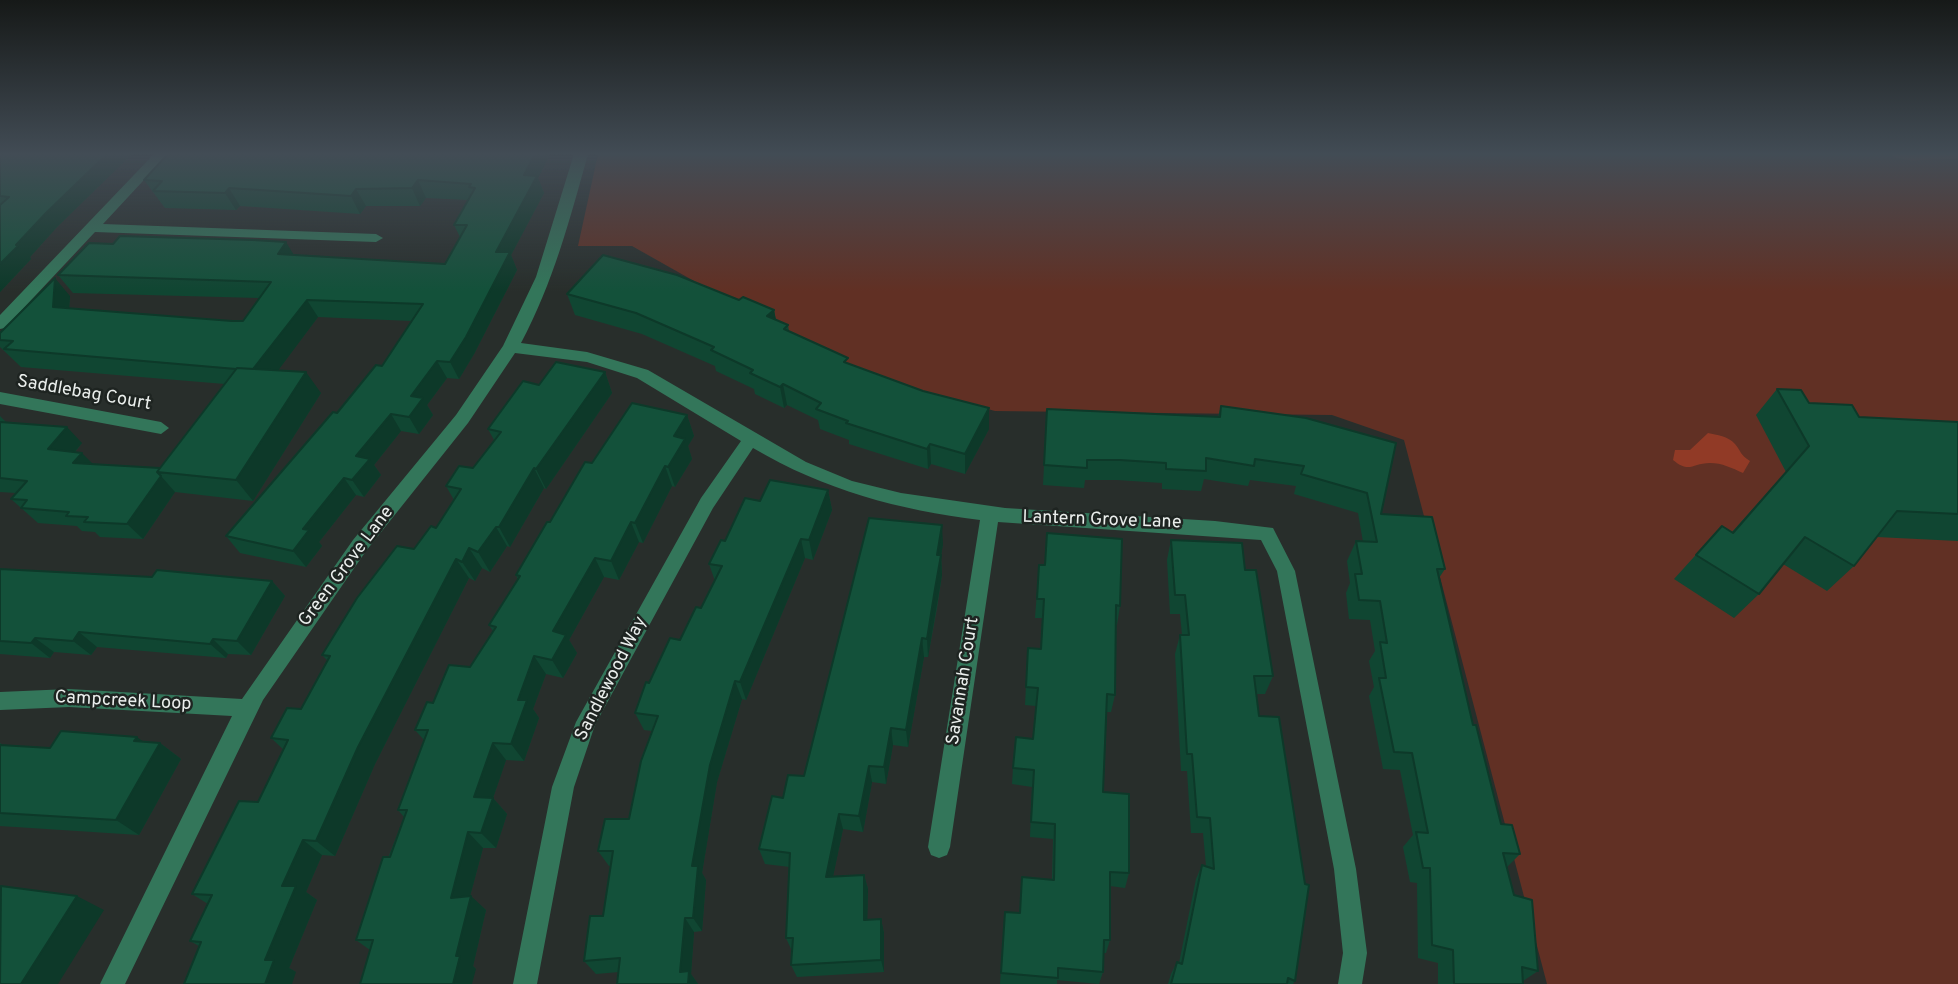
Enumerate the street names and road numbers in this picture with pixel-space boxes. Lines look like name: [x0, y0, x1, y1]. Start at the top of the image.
street label: Saddlebag Court: [15, 372, 153, 416]
street label: Green Grove Lane: [295, 503, 399, 631]
street label: Lantern Grove Lane: [1022, 507, 1182, 535]
street label: Sandlewood Way: [571, 613, 653, 745]
street label: Savannah Court: [943, 615, 985, 747]
street label: Campcreek Loop: [54, 688, 192, 716]

